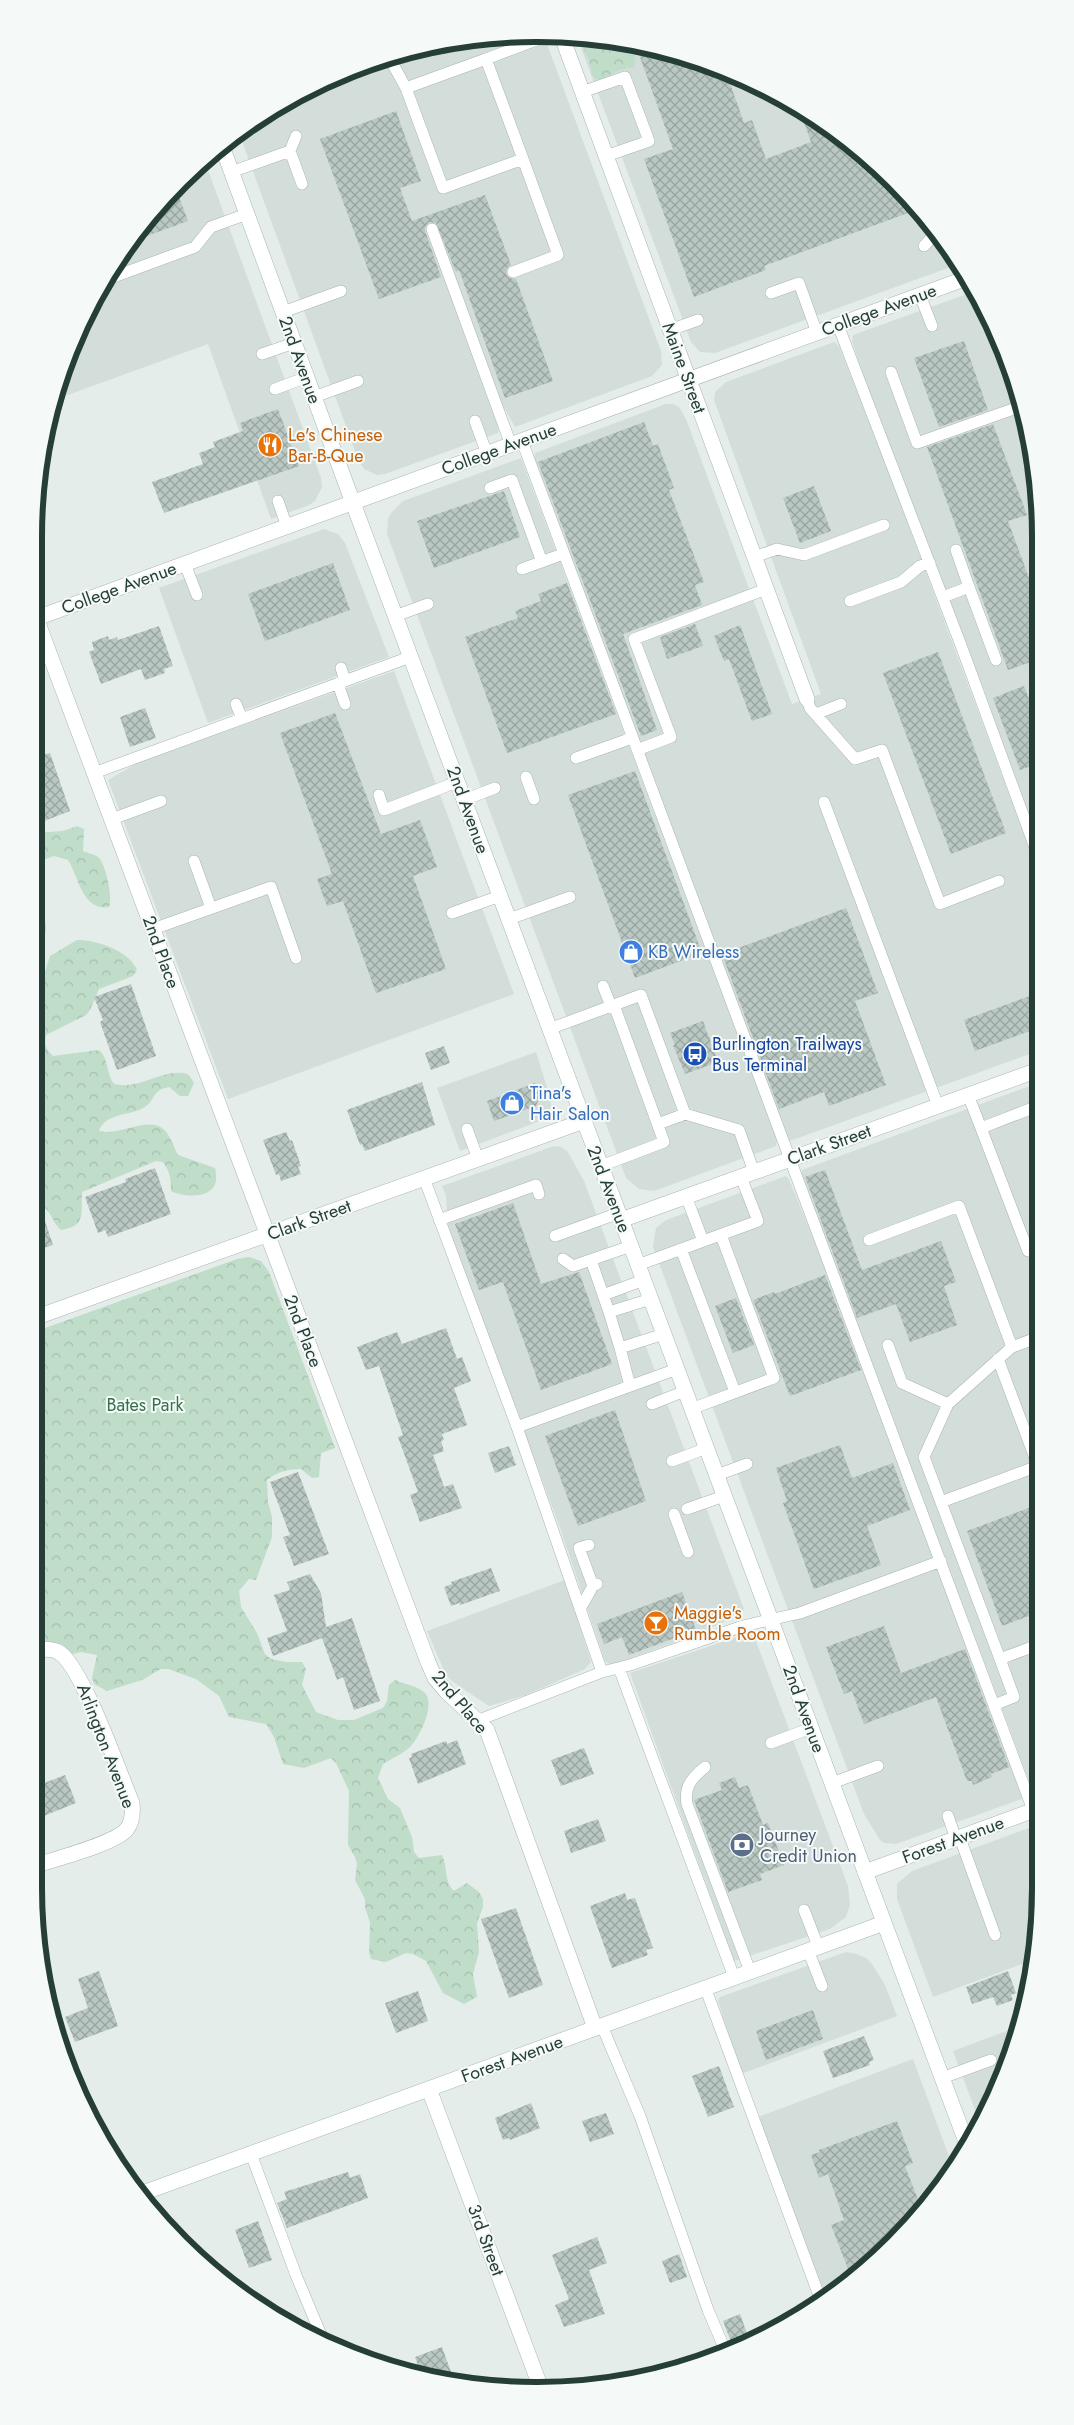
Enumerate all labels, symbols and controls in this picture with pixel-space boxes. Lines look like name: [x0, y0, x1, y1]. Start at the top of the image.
street label: College Avenue: [818, 277, 940, 343]
street label: 2nd Avenue: [272, 313, 328, 407]
street label: Maine Street: [656, 319, 713, 418]
street label: College Avenue: [438, 416, 560, 482]
place label: Le's Chinese Bar-B-Que: [288, 422, 383, 469]
restaurant icon: Le's Chinese Bar-B-Que: [257, 432, 283, 458]
street label: College Avenue: [58, 555, 180, 621]
street label: 2nd Avenue: [440, 763, 496, 857]
street label: 2nd Place: [136, 912, 186, 992]
shop icon: KB Wireless: [618, 939, 644, 965]
place label: KB Wireless: [648, 939, 739, 965]
place label: Burlington Trailways Bus Terminal: [712, 1031, 862, 1078]
bus stop icon: Burlington Trailways Bus Terminal: [682, 1041, 708, 1067]
place label: Tina's Hair Salon: [530, 1080, 610, 1127]
shop icon: Tina's Hair Salon: [499, 1090, 525, 1116]
street label: Clark Street: [783, 1118, 875, 1172]
street label: 2nd Avenue: [580, 1142, 638, 1236]
street label: Clark Street: [263, 1193, 355, 1247]
street label: 2nd Place: [277, 1291, 329, 1371]
park label: Bates Park: [106, 1392, 184, 1418]
place label: Maggie's Rumble Room: [674, 1600, 780, 1647]
bar icon: Maggie's Rumble Room: [643, 1610, 669, 1636]
street label: 2nd Avenue: [776, 1662, 832, 1756]
street label: 2nd Place: [426, 1665, 494, 1739]
street label: Arlington Avenue: [70, 1680, 142, 1812]
street label: Forest Avenue: [899, 1810, 1007, 1870]
place label: Journey Credit Union: [758, 1822, 857, 1869]
bank icon: Journey Credit Union: [729, 1832, 755, 1858]
street label: Forest Avenue: [458, 2029, 566, 2089]
street label: 3rd Street: [461, 2200, 511, 2280]

